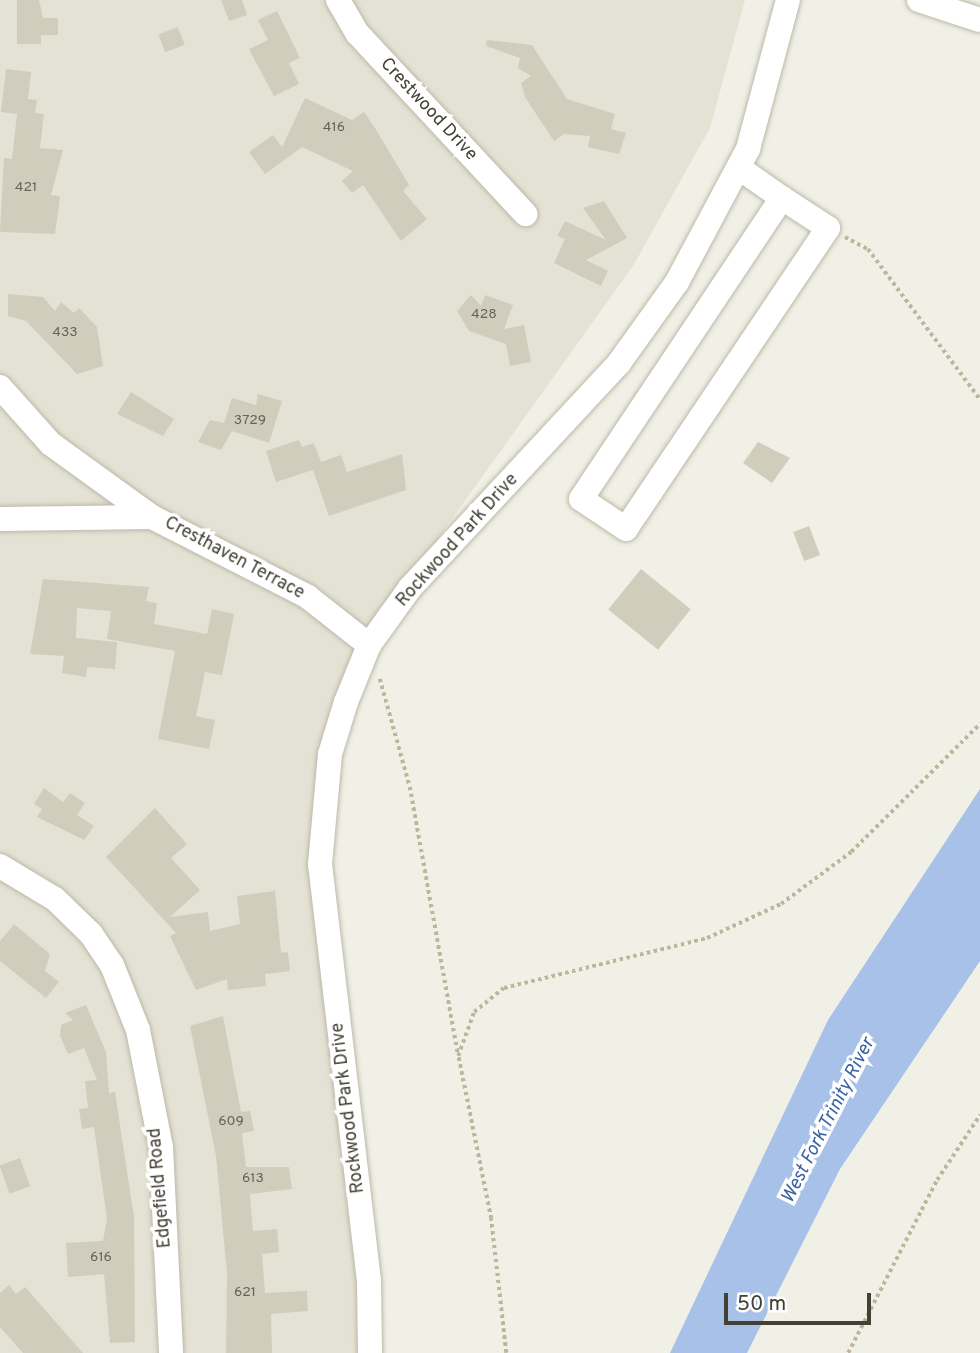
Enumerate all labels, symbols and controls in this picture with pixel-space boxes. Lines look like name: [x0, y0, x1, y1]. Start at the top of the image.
street label: Crestwood Drive: [375, 54, 481, 166]
house number: 416: [323, 120, 345, 136]
house number: 421: [15, 180, 37, 196]
house number: 428: [471, 307, 497, 323]
house number: 433: [52, 325, 78, 341]
house number: 3729: [234, 413, 266, 429]
street label: Rockwood Park Drive: [392, 470, 524, 612]
street label: Cresthaven Terrace: [160, 513, 308, 605]
street label: Rockwood Park Drive: [328, 1021, 370, 1195]
water label: West Fork Trinity River: [777, 1034, 881, 1208]
house number: 609: [218, 1114, 244, 1130]
street label: Edgefield Road: [145, 1127, 177, 1249]
house number: 613: [242, 1171, 264, 1187]
house number: 616: [90, 1250, 112, 1266]
scale bar: [728, 1280, 875, 1324]
house number: 621: [234, 1285, 256, 1301]
text: 50 m: [737, 1291, 786, 1318]

